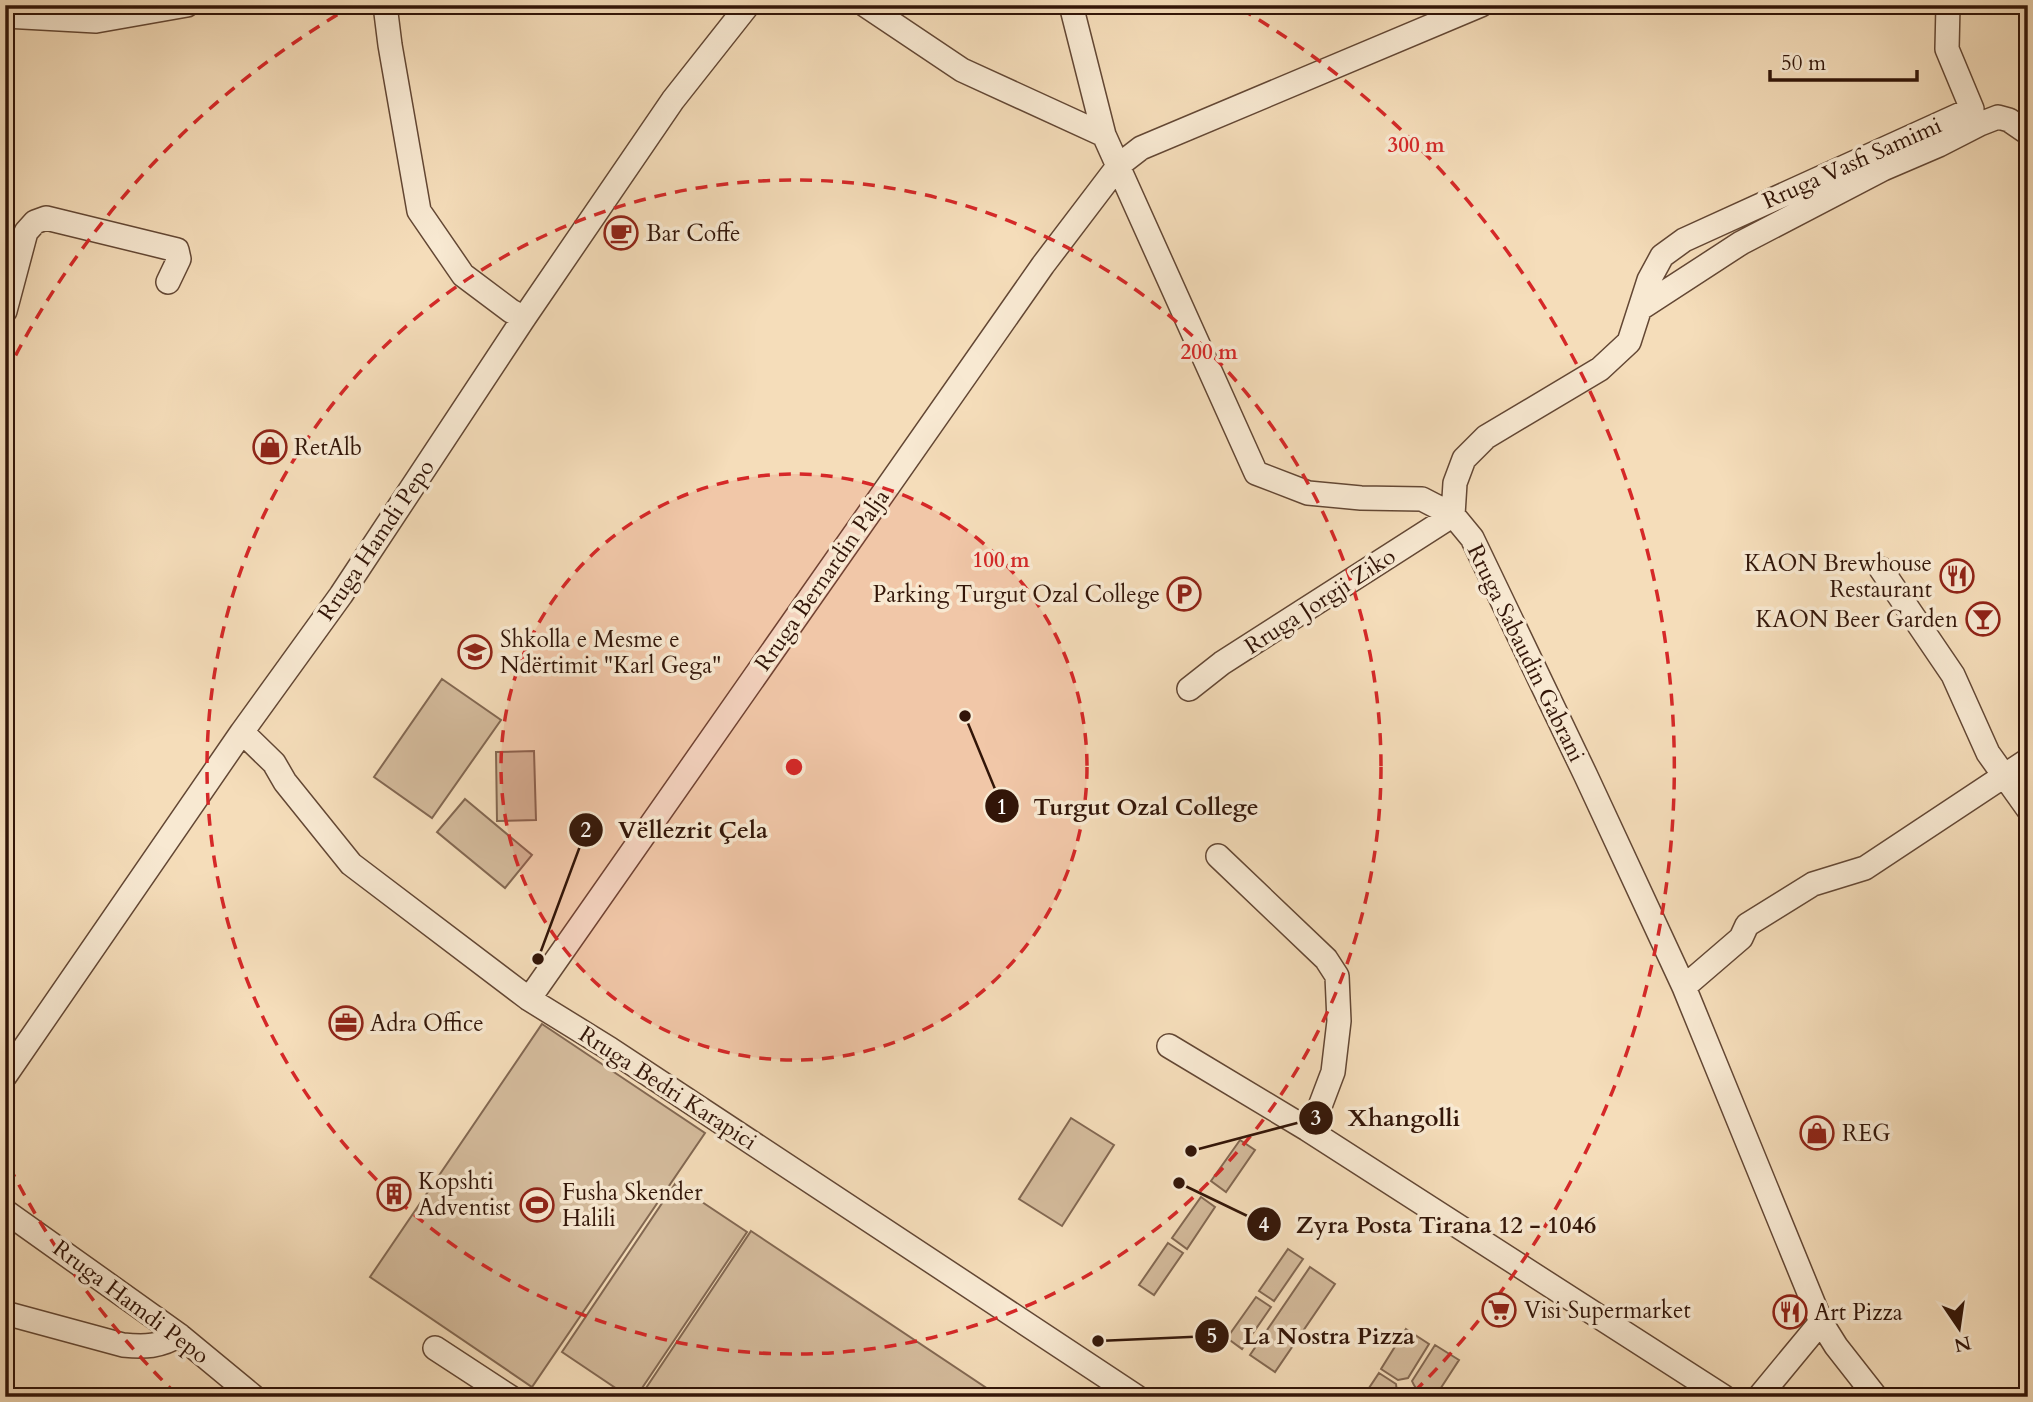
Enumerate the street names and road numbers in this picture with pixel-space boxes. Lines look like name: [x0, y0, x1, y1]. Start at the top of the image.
street label: Rruga Vasfi Samimi: [1758, 110, 1946, 216]
street label: Rruga Hamdi Pepo: [311, 453, 441, 627]
street label: Rruga Bernardin Palja: [747, 483, 897, 677]
street label: Rruga Sabaudin Gabrani: [1460, 539, 1592, 767]
street label: Rruga Jorgji Ziko: [1239, 541, 1401, 661]
street label: Rruga Bedri Karapici: [573, 1019, 763, 1157]
street label: Rruga Hamdi Pepo: [47, 1233, 215, 1371]

